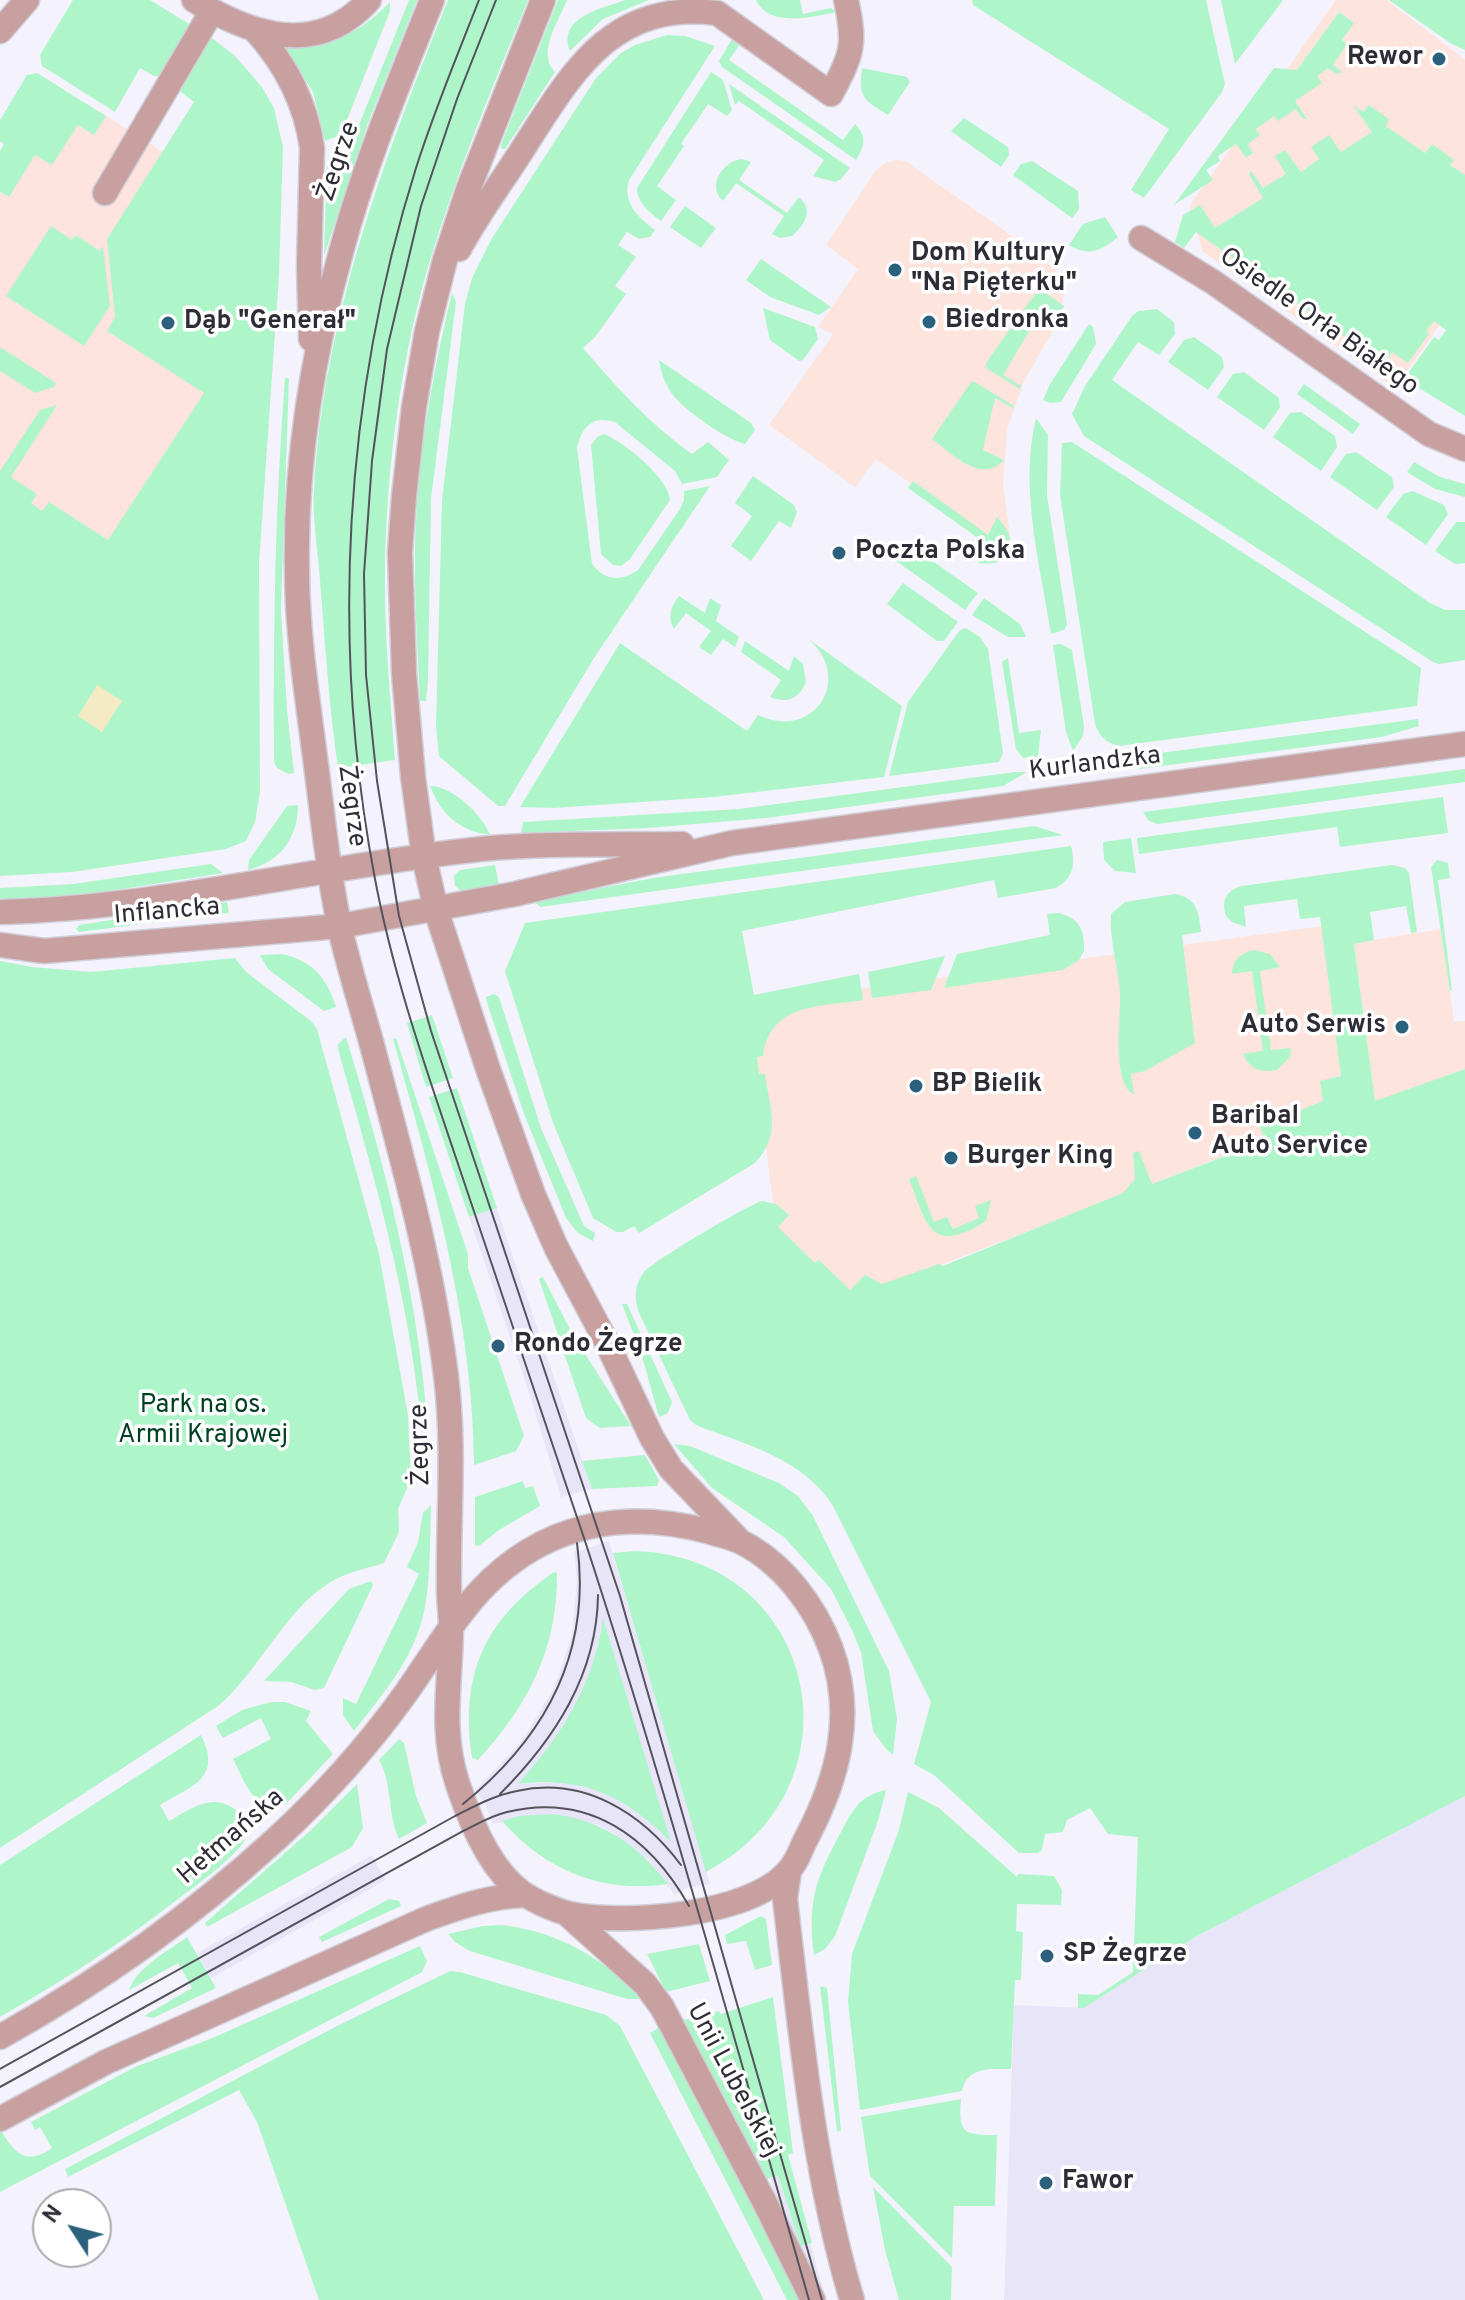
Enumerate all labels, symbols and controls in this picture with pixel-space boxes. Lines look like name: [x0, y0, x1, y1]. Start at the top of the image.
place label: Rewor: [1347, 43, 1423, 75]
marker: Rewor: [1430, 50, 1448, 68]
street label: Żegrze: [312, 118, 368, 206]
place label: Dom Kultury "Na Pięterku": [911, 239, 1077, 300]
street label: Osiedle Orła Białego: [1212, 242, 1424, 404]
marker: Dom Kultury "Na Pięterku": [886, 261, 904, 279]
place label: Biedronka: [945, 306, 1069, 338]
place label: Dąb "Generał": [184, 307, 356, 339]
marker: Biedronka: [920, 313, 938, 331]
marker: Dąb "Generał": [159, 314, 177, 332]
place label: Poczta Polska: [855, 537, 1025, 569]
marker: Poczta Polska: [830, 544, 848, 562]
street label: Kurlandzka: [1027, 741, 1163, 789]
street label: Żegrze: [329, 763, 371, 849]
street label: Inflancka: [113, 893, 221, 933]
place label: Auto Serwis: [1240, 1011, 1386, 1043]
marker: Auto Serwis: [1393, 1018, 1411, 1036]
place label: BP Bielik: [932, 1070, 1042, 1102]
marker: BP Bielik: [907, 1077, 925, 1095]
place label: Baribal Auto Service: [1211, 1102, 1368, 1164]
marker: Baribal Auto Service: [1186, 1124, 1204, 1142]
place label: Burger King: [967, 1142, 1113, 1174]
marker: Burger King: [942, 1149, 960, 1167]
place label: Rondo Żegrze: [514, 1330, 682, 1362]
marker: Rondo Żegrze: [489, 1337, 507, 1355]
park label: Park na os. Armii Krajowej: [118, 1391, 288, 1452]
street label: Żegrze: [405, 1403, 439, 1487]
street label: Hetmańska: [172, 1783, 292, 1893]
place label: SP Żegrze: [1063, 1940, 1187, 1972]
marker: SP Żegrze: [1038, 1947, 1056, 1965]
street label: Unii Lubelskiej: [678, 1999, 786, 2163]
place label: Fawor: [1062, 2167, 1134, 2199]
marker: Fawor: [1037, 2174, 1055, 2192]
north arrow: [32, 2188, 112, 2268]
text: N: [38, 2200, 69, 2229]

